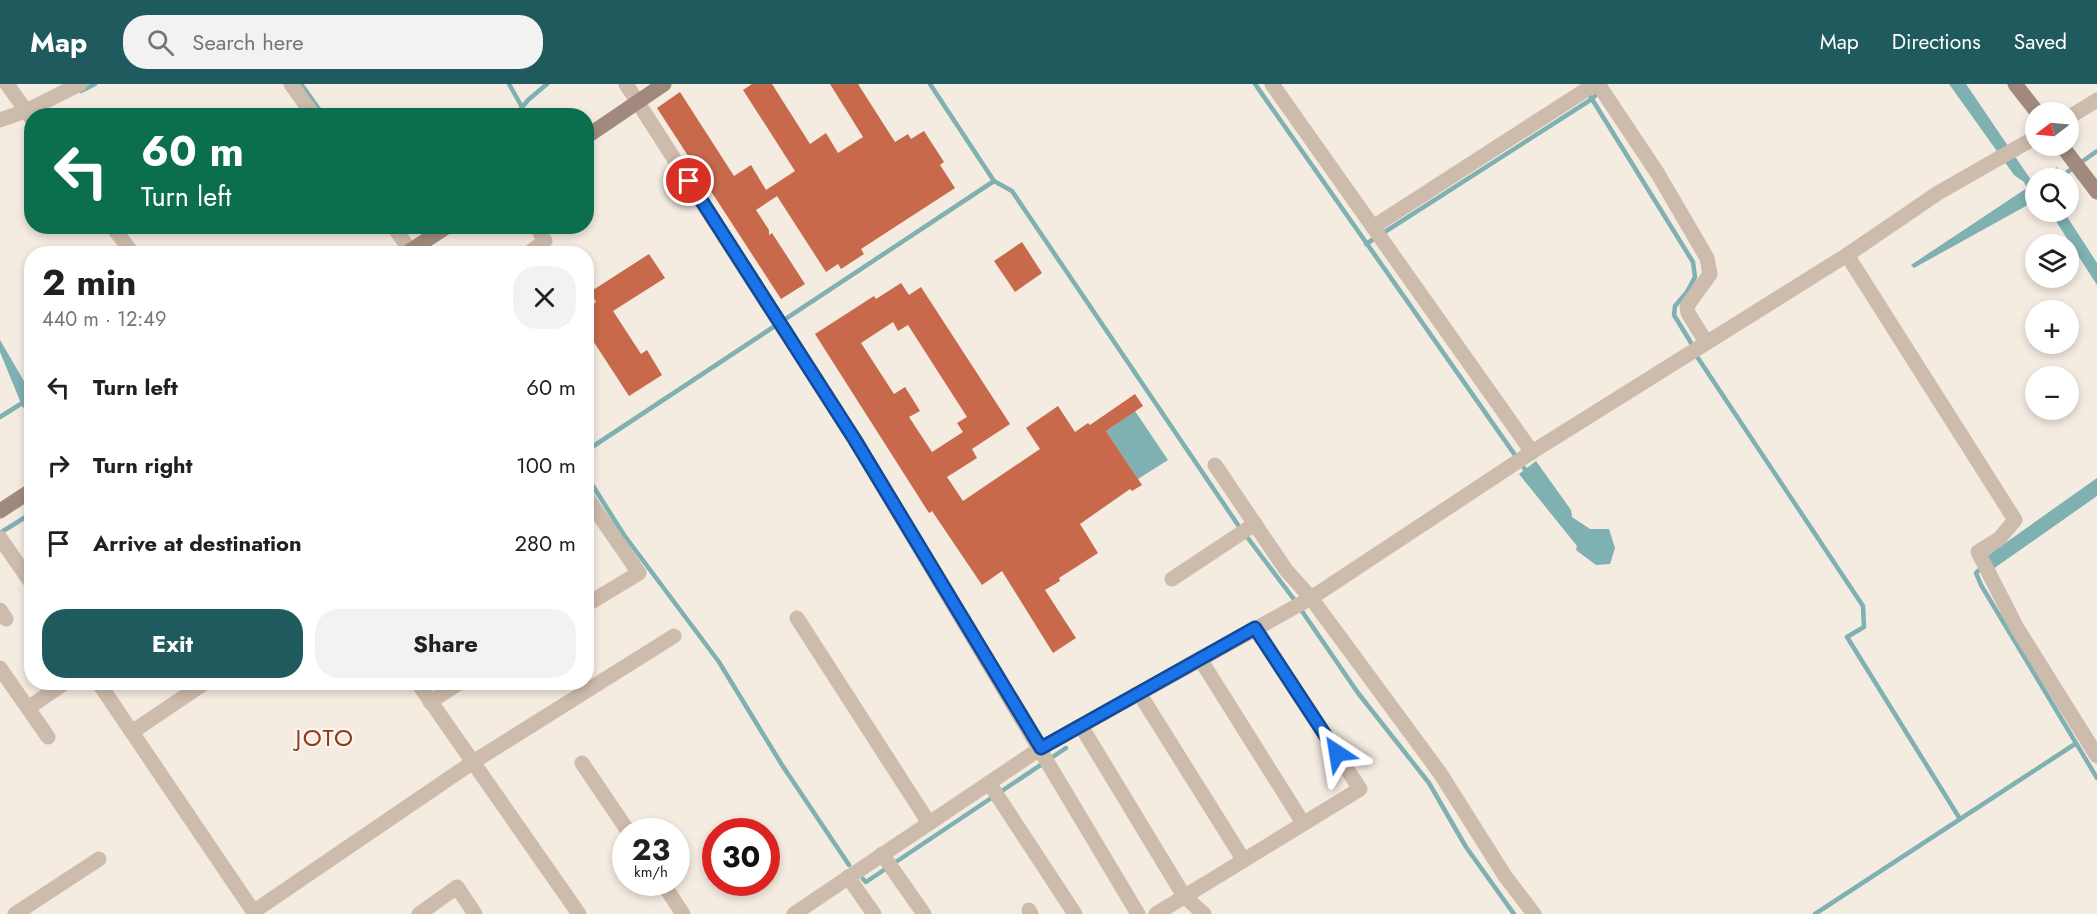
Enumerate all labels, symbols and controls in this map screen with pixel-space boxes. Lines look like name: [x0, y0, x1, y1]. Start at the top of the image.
search box: [123, 15, 543, 69]
text: Map: [30, 22, 87, 63]
icon: search: [144, 26, 177, 59]
text: Search here: [192, 26, 304, 58]
text: Map: [1820, 27, 1859, 57]
text: Directions: [1892, 27, 1981, 57]
text: Saved: [2014, 27, 2067, 57]
north arrow: [2025, 102, 2079, 156]
map controls: [2025, 102, 2079, 420]
text: 60 m: [141, 121, 244, 182]
icon: left: [42, 132, 120, 210]
pin: [663, 155, 714, 206]
icon: arrive: [672, 164, 705, 197]
button: search: [2025, 168, 2079, 222]
text: Turn left: [141, 177, 231, 216]
button: layers: [2025, 234, 2079, 288]
text: 2 min: [42, 256, 137, 308]
button: close: [513, 266, 576, 329]
button: +: [2025, 300, 2079, 354]
text: 440 m · 12:49: [42, 305, 166, 334]
button: −: [2025, 366, 2079, 420]
icon: left: [42, 371, 75, 404]
text: Turn left: [93, 371, 178, 403]
text: 60 m: [526, 371, 576, 403]
icon: right: [42, 449, 75, 482]
text: Turn right: [93, 449, 193, 481]
text: 100 m: [516, 449, 576, 481]
icon: arrive: [42, 527, 75, 560]
text: Arrive at destination: [93, 527, 302, 559]
text: 280 m: [515, 527, 576, 559]
button: Exit: [42, 609, 303, 678]
button: Share: [315, 609, 576, 678]
district label: JOTO: [293, 720, 354, 755]
position arrow: [1305, 721, 1369, 785]
speed limit sign: 30: [702, 818, 780, 896]
text: 23: [632, 828, 670, 871]
text: km/h: [634, 861, 668, 883]

